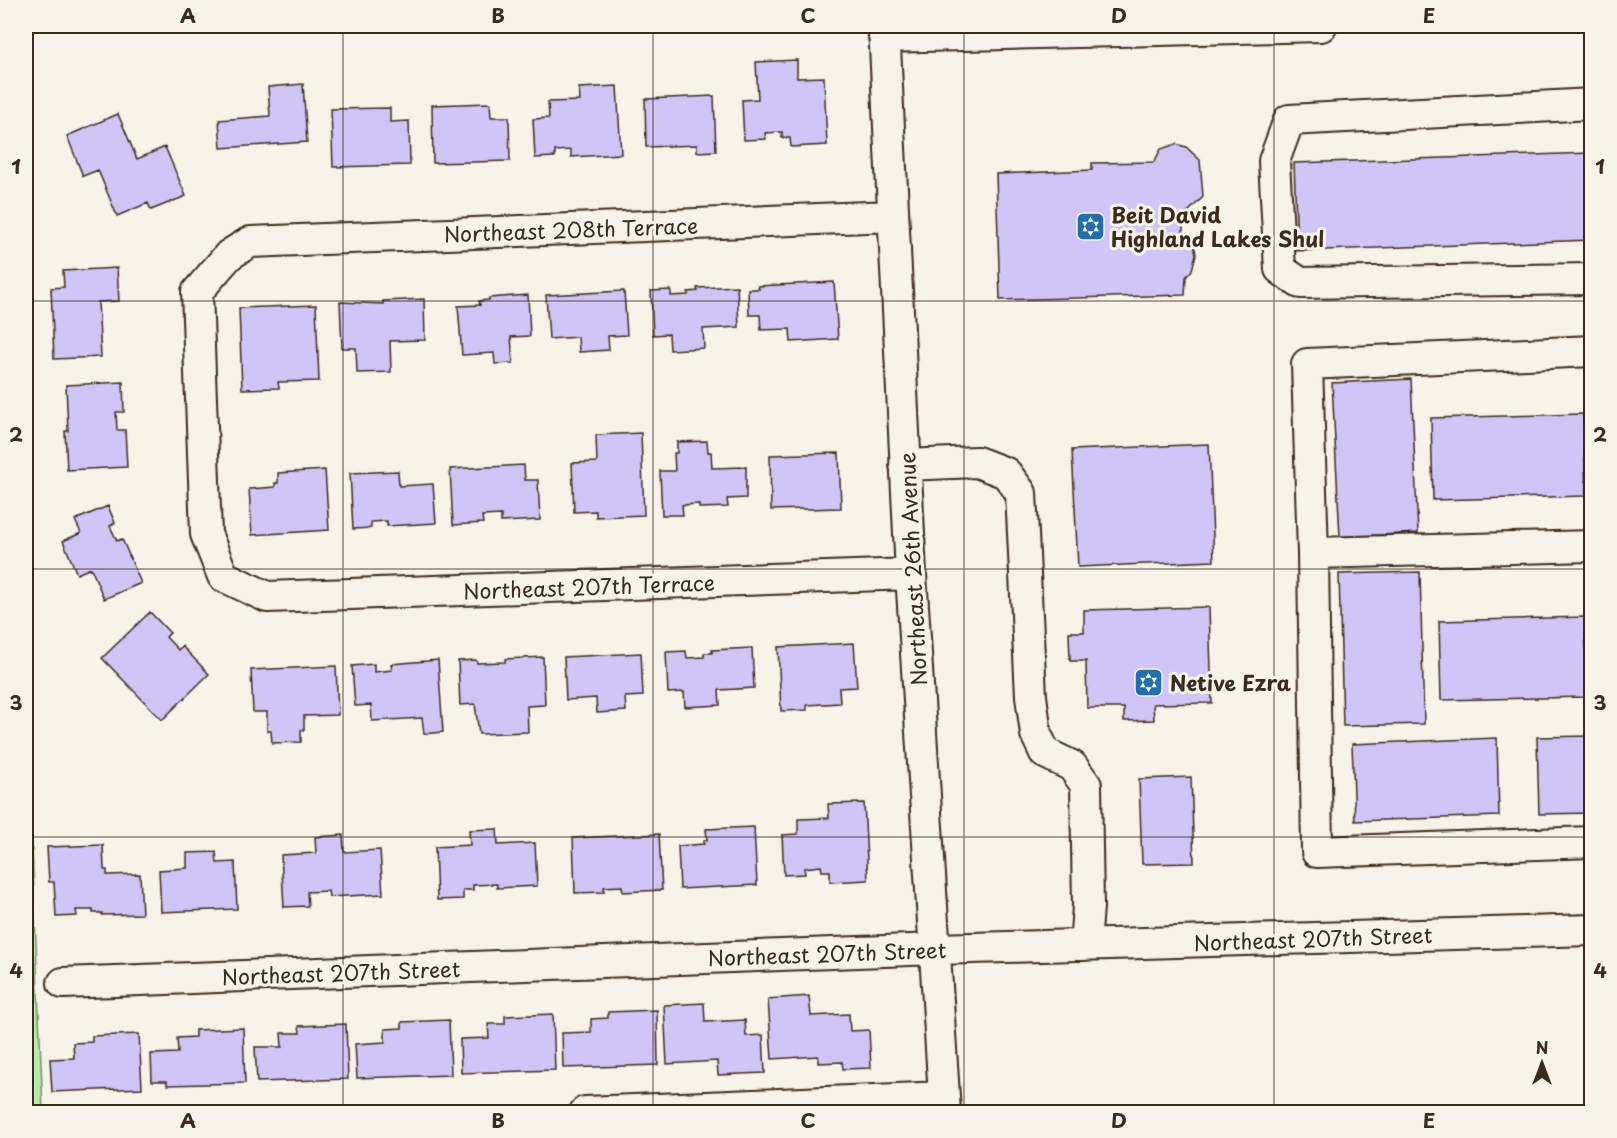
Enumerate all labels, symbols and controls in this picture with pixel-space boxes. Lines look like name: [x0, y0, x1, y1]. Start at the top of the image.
text: A: [180, 0, 196, 30]
text: B: [491, 0, 505, 30]
text: C: [800, 0, 816, 30]
text: D: [1111, 0, 1127, 30]
text: E: [1423, 0, 1435, 30]
text: 1: [11, 151, 21, 181]
text: 1: [1595, 151, 1605, 181]
place label: Beit David Highland Lakes Shul: [1111, 198, 1324, 254]
street label: Northeast 208th Terrace: [443, 209, 699, 249]
synagogue icon: Beit David Highland Lakes Shul: [1074, 210, 1106, 242]
text: 2: [9, 419, 23, 449]
text: 2: [1593, 419, 1607, 449]
street label: Northeast 26th Avenue: [890, 451, 934, 687]
street label: Northeast 207th Terrace: [463, 566, 715, 606]
synagogue icon: Netive Ezra: [1133, 666, 1165, 698]
place label: Netive Ezra: [1170, 666, 1292, 698]
text: 3: [9, 687, 23, 717]
text: 3: [1593, 687, 1607, 717]
street label: Northeast 207th Street: [1193, 918, 1433, 958]
street label: Northeast 207th Street: [707, 933, 947, 973]
street label: Northeast 207th Street: [221, 952, 461, 992]
text: 4: [9, 955, 23, 985]
text: 4: [1593, 955, 1607, 985]
north arrow: [1512, 1033, 1572, 1093]
text: N: [1536, 1035, 1548, 1059]
text: A: [180, 1105, 196, 1135]
text: B: [491, 1105, 505, 1135]
text: C: [800, 1105, 816, 1135]
text: D: [1111, 1105, 1127, 1135]
text: E: [1423, 1105, 1435, 1135]

